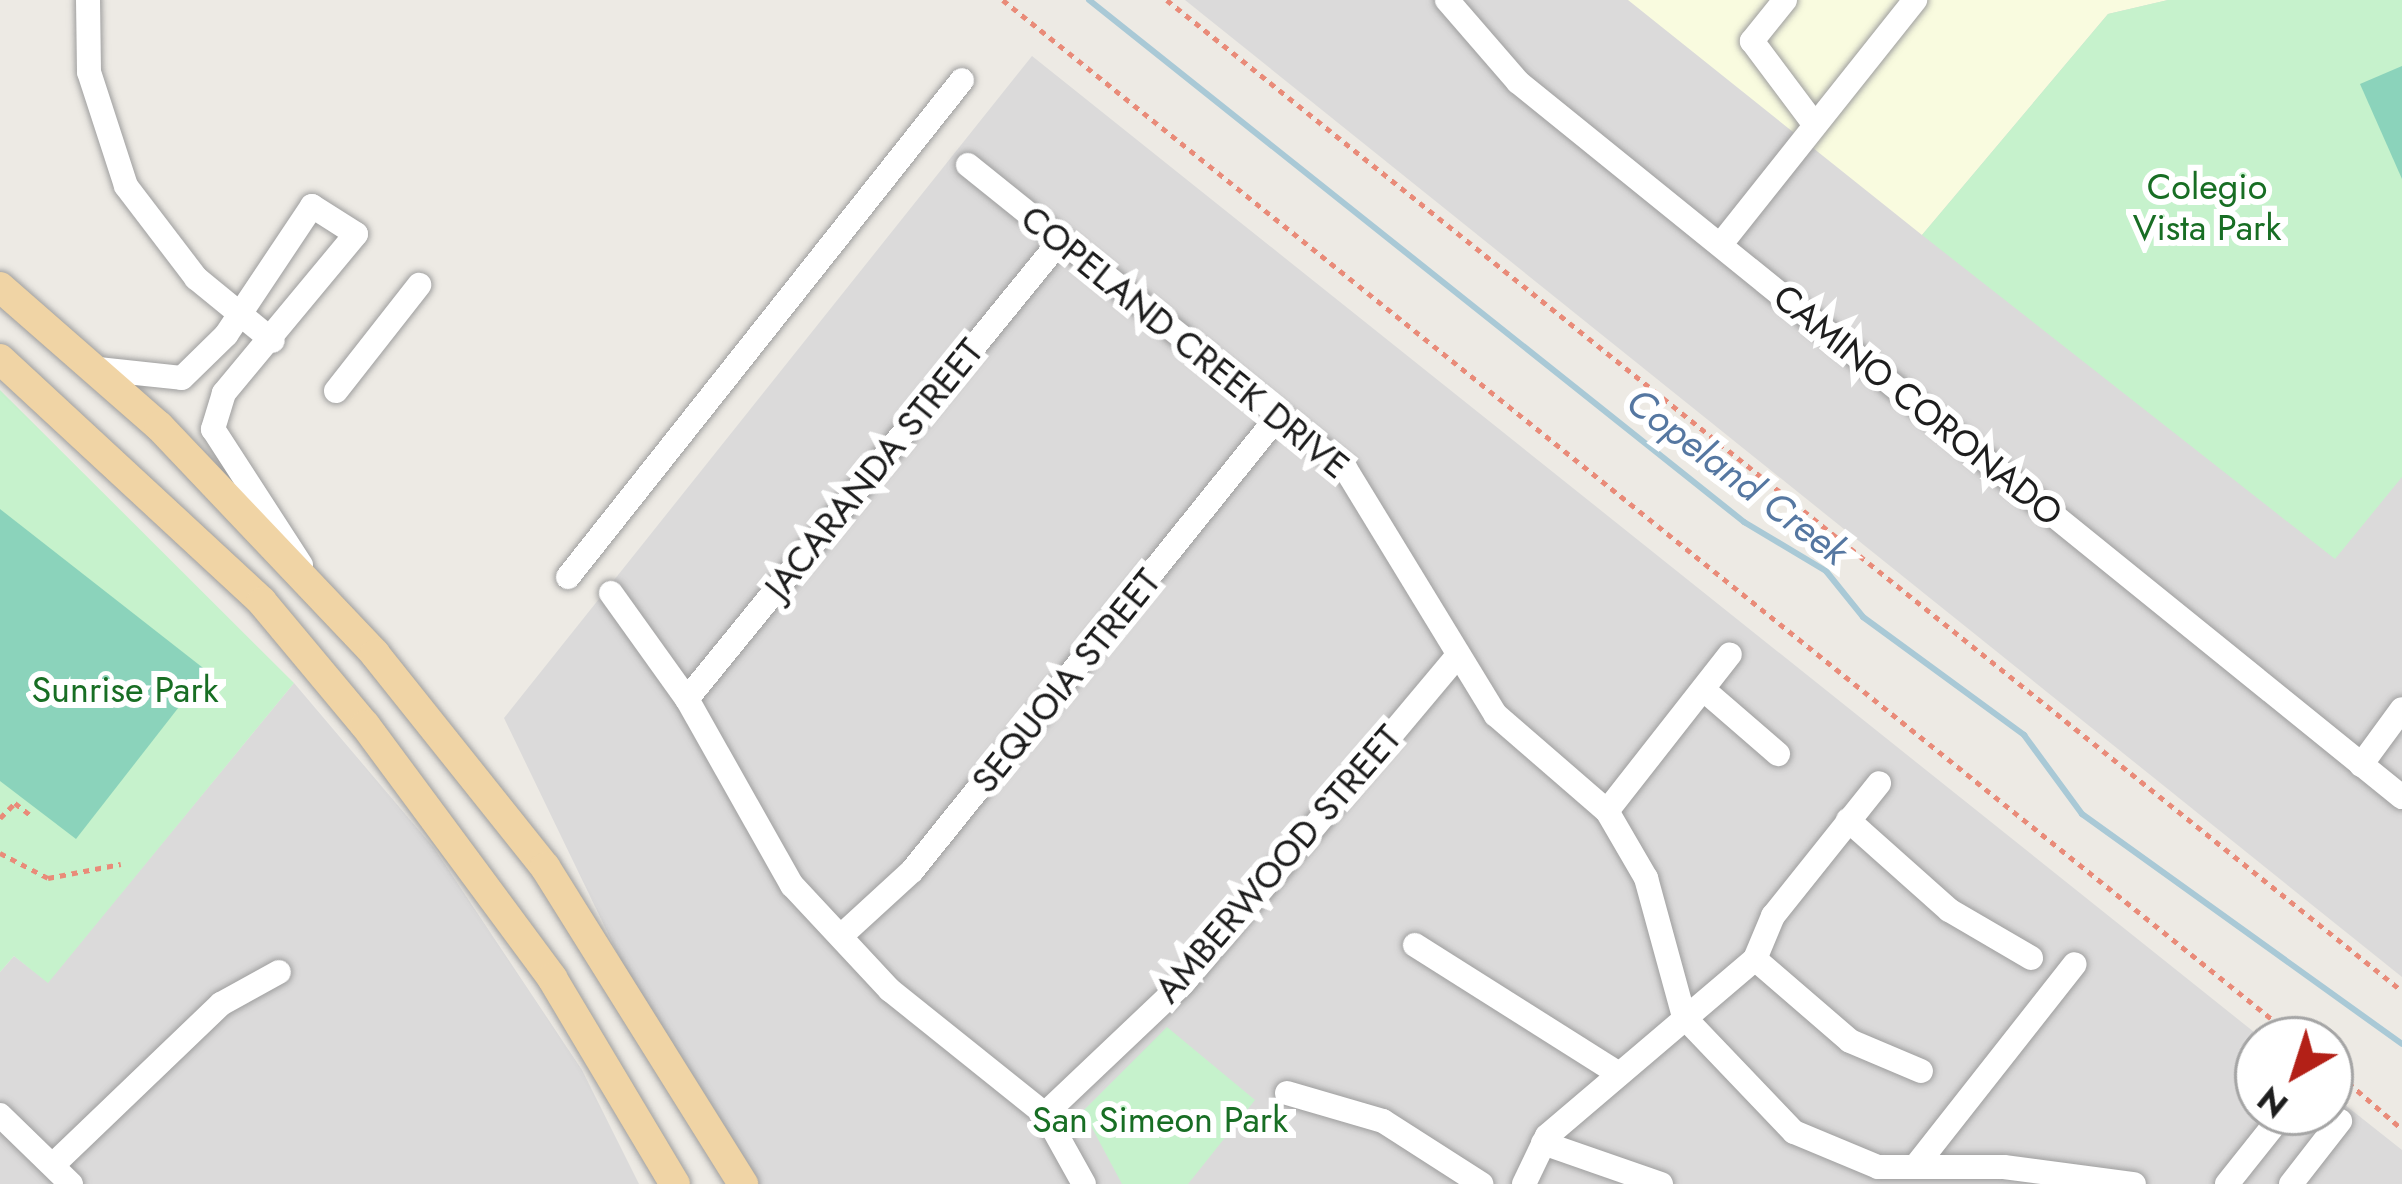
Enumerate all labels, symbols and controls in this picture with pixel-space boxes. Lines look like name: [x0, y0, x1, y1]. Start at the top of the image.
park label: Colegio Vista Park: [2133, 164, 2281, 249]
street label: COPELAND CREEK DRIVE: [1012, 196, 1358, 488]
street label: CAMINO CORONADO: [1765, 275, 2071, 535]
street label: JACARANDA STREET: [756, 330, 992, 608]
water label: Copeland Creek: [1617, 379, 1857, 575]
street label: SEQUOIA STREET: [963, 560, 1169, 802]
park label: Sunrise Park: [31, 668, 219, 712]
street label: AMBERWOOD STREET: [1146, 717, 1410, 1011]
north arrow: [2234, 1016, 2354, 1136]
text: N: [2248, 1076, 2298, 1129]
park label: San Simeon Park: [1032, 1098, 1288, 1142]

